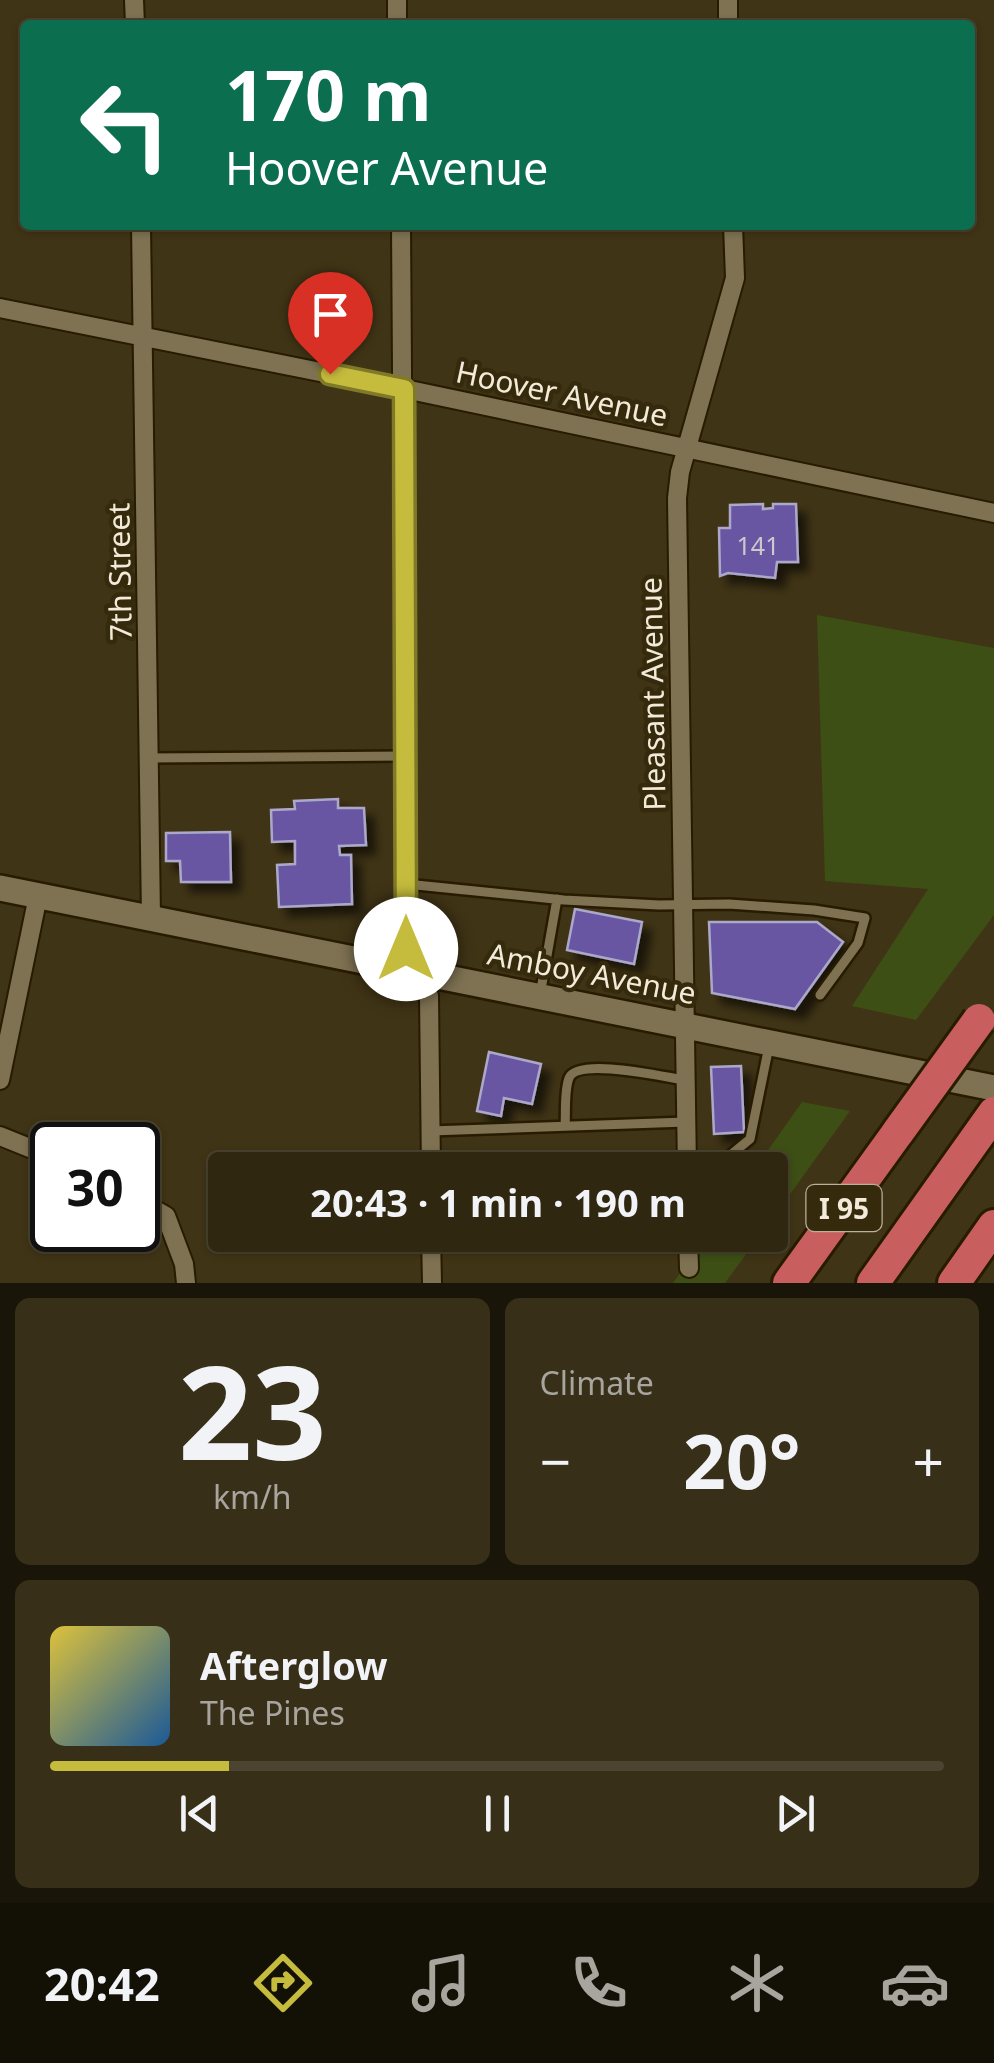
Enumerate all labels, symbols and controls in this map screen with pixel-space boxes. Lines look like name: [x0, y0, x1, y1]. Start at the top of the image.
text: 170 m: [225, 46, 432, 142]
icon: left: [60, 60, 190, 190]
text: Hoover Avenue: [225, 137, 548, 198]
pin: [288, 272, 373, 375]
icon: arrive: [303, 287, 358, 342]
street label: Hoover Avenue: [452, 351, 672, 435]
street label: 7th Street: [97, 502, 141, 641]
house number: 141: [737, 528, 779, 562]
street label: Pleasant Avenue: [629, 577, 675, 811]
position arrow: [354, 897, 458, 1001]
street label: Amboy Avenue: [484, 933, 700, 1013]
speed limit sign: 30: [30, 1122, 160, 1252]
text: 20:43 · 1 min · 190 m: [310, 1176, 686, 1228]
road number: I 95: [806, 1185, 882, 1231]
text: 23: [178, 1321, 327, 1498]
text: Climate: [540, 1361, 654, 1404]
text: 20°: [683, 1409, 801, 1511]
text: −: [540, 1423, 571, 1498]
text: +: [913, 1423, 944, 1498]
text: km/h: [213, 1475, 292, 1518]
text: Afterglow: [200, 1639, 388, 1691]
text: The Pines: [200, 1691, 345, 1734]
icon: previous: [172, 1786, 227, 1841]
icon: pause: [470, 1786, 525, 1841]
icon: next: [768, 1786, 823, 1841]
icon: directions: [248, 1948, 318, 2018]
icon: music: [406, 1948, 476, 2018]
icon: phone: [564, 1948, 634, 2018]
icon: climate: [722, 1948, 792, 2018]
icon: car: [880, 1948, 950, 2018]
text: 20:42: [44, 1953, 160, 2014]

